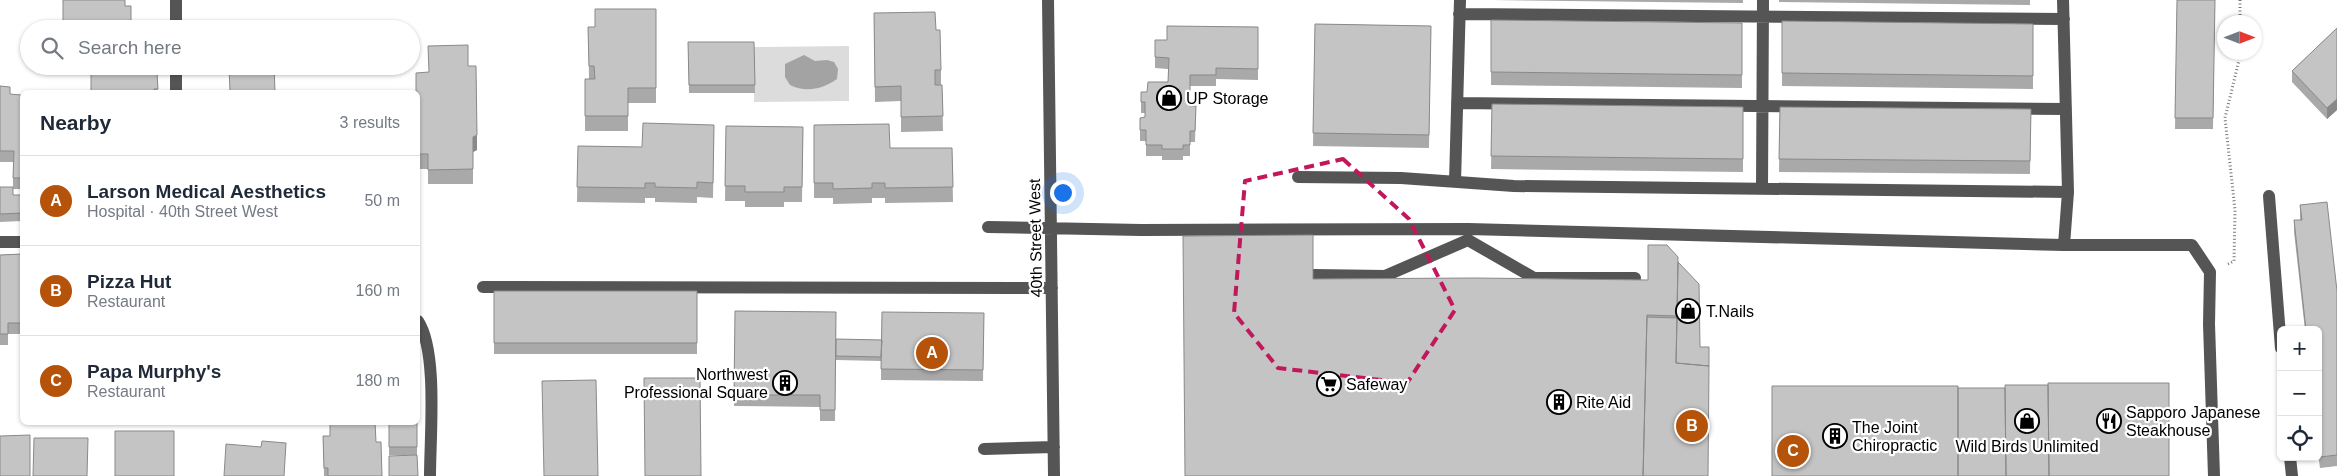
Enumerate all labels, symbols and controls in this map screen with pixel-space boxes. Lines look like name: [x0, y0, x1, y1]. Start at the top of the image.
north arrow: [2217, 15, 2262, 60]
search box: [20, 20, 420, 75]
icon: search: [38, 34, 66, 62]
text: Search here: [78, 37, 182, 58]
shop icon: UP Storage: [1156, 85, 1182, 111]
place label: UP Storage: [1186, 90, 1269, 107]
text: Nearby: [40, 111, 111, 134]
text: 3 results: [340, 114, 400, 131]
street label: 40th Street West: [1026, 178, 1045, 298]
your location: [1050, 180, 1076, 206]
text: Larson Medical Aesthetics: [87, 181, 326, 202]
text: A: [50, 192, 62, 209]
text: 50 m: [364, 192, 400, 209]
text: Hospital · 40th Street West: [87, 203, 278, 220]
text: Pizza Hut: [87, 271, 171, 292]
text: B: [50, 282, 62, 299]
text: 160 m: [356, 282, 400, 299]
text: Restaurant: [87, 293, 165, 310]
shop icon: T.Nails: [1675, 298, 1701, 324]
place label: T.Nails: [1706, 303, 1754, 320]
map controls: [2277, 326, 2322, 461]
button: +: [2277, 326, 2322, 371]
pin: A: [916, 334, 948, 372]
text: Papa Murphy's: [87, 361, 221, 382]
place label: Northwest Professional Square: [624, 366, 769, 401]
building icon: Northwest Professional Square: [772, 370, 798, 396]
supermarket icon: Safeway: [1316, 371, 1342, 397]
button: −: [2277, 371, 2322, 416]
text: C: [50, 372, 62, 389]
text: 180 m: [356, 372, 400, 389]
place label: Safeway: [1346, 376, 1407, 393]
text: Restaurant: [87, 383, 165, 400]
building icon: Rite Aid: [1546, 389, 1572, 415]
place label: Rite Aid: [1576, 394, 1631, 411]
place label: Sapporo Japanese Steakhouse: [2126, 404, 2260, 439]
pin: B: [1676, 407, 1708, 445]
shop icon: Wild Birds Unlimited: [2014, 408, 2040, 434]
restaurant icon: Sapporo Japanese Steakhouse: [2096, 408, 2122, 434]
button: locate: [2277, 416, 2322, 461]
place label: The Joint Chiropractic: [1852, 419, 1937, 454]
building icon: The Joint Chiropractic: [1822, 423, 1848, 449]
pin: C: [1777, 432, 1809, 470]
place label: Wild Birds Unlimited: [1955, 438, 2099, 455]

